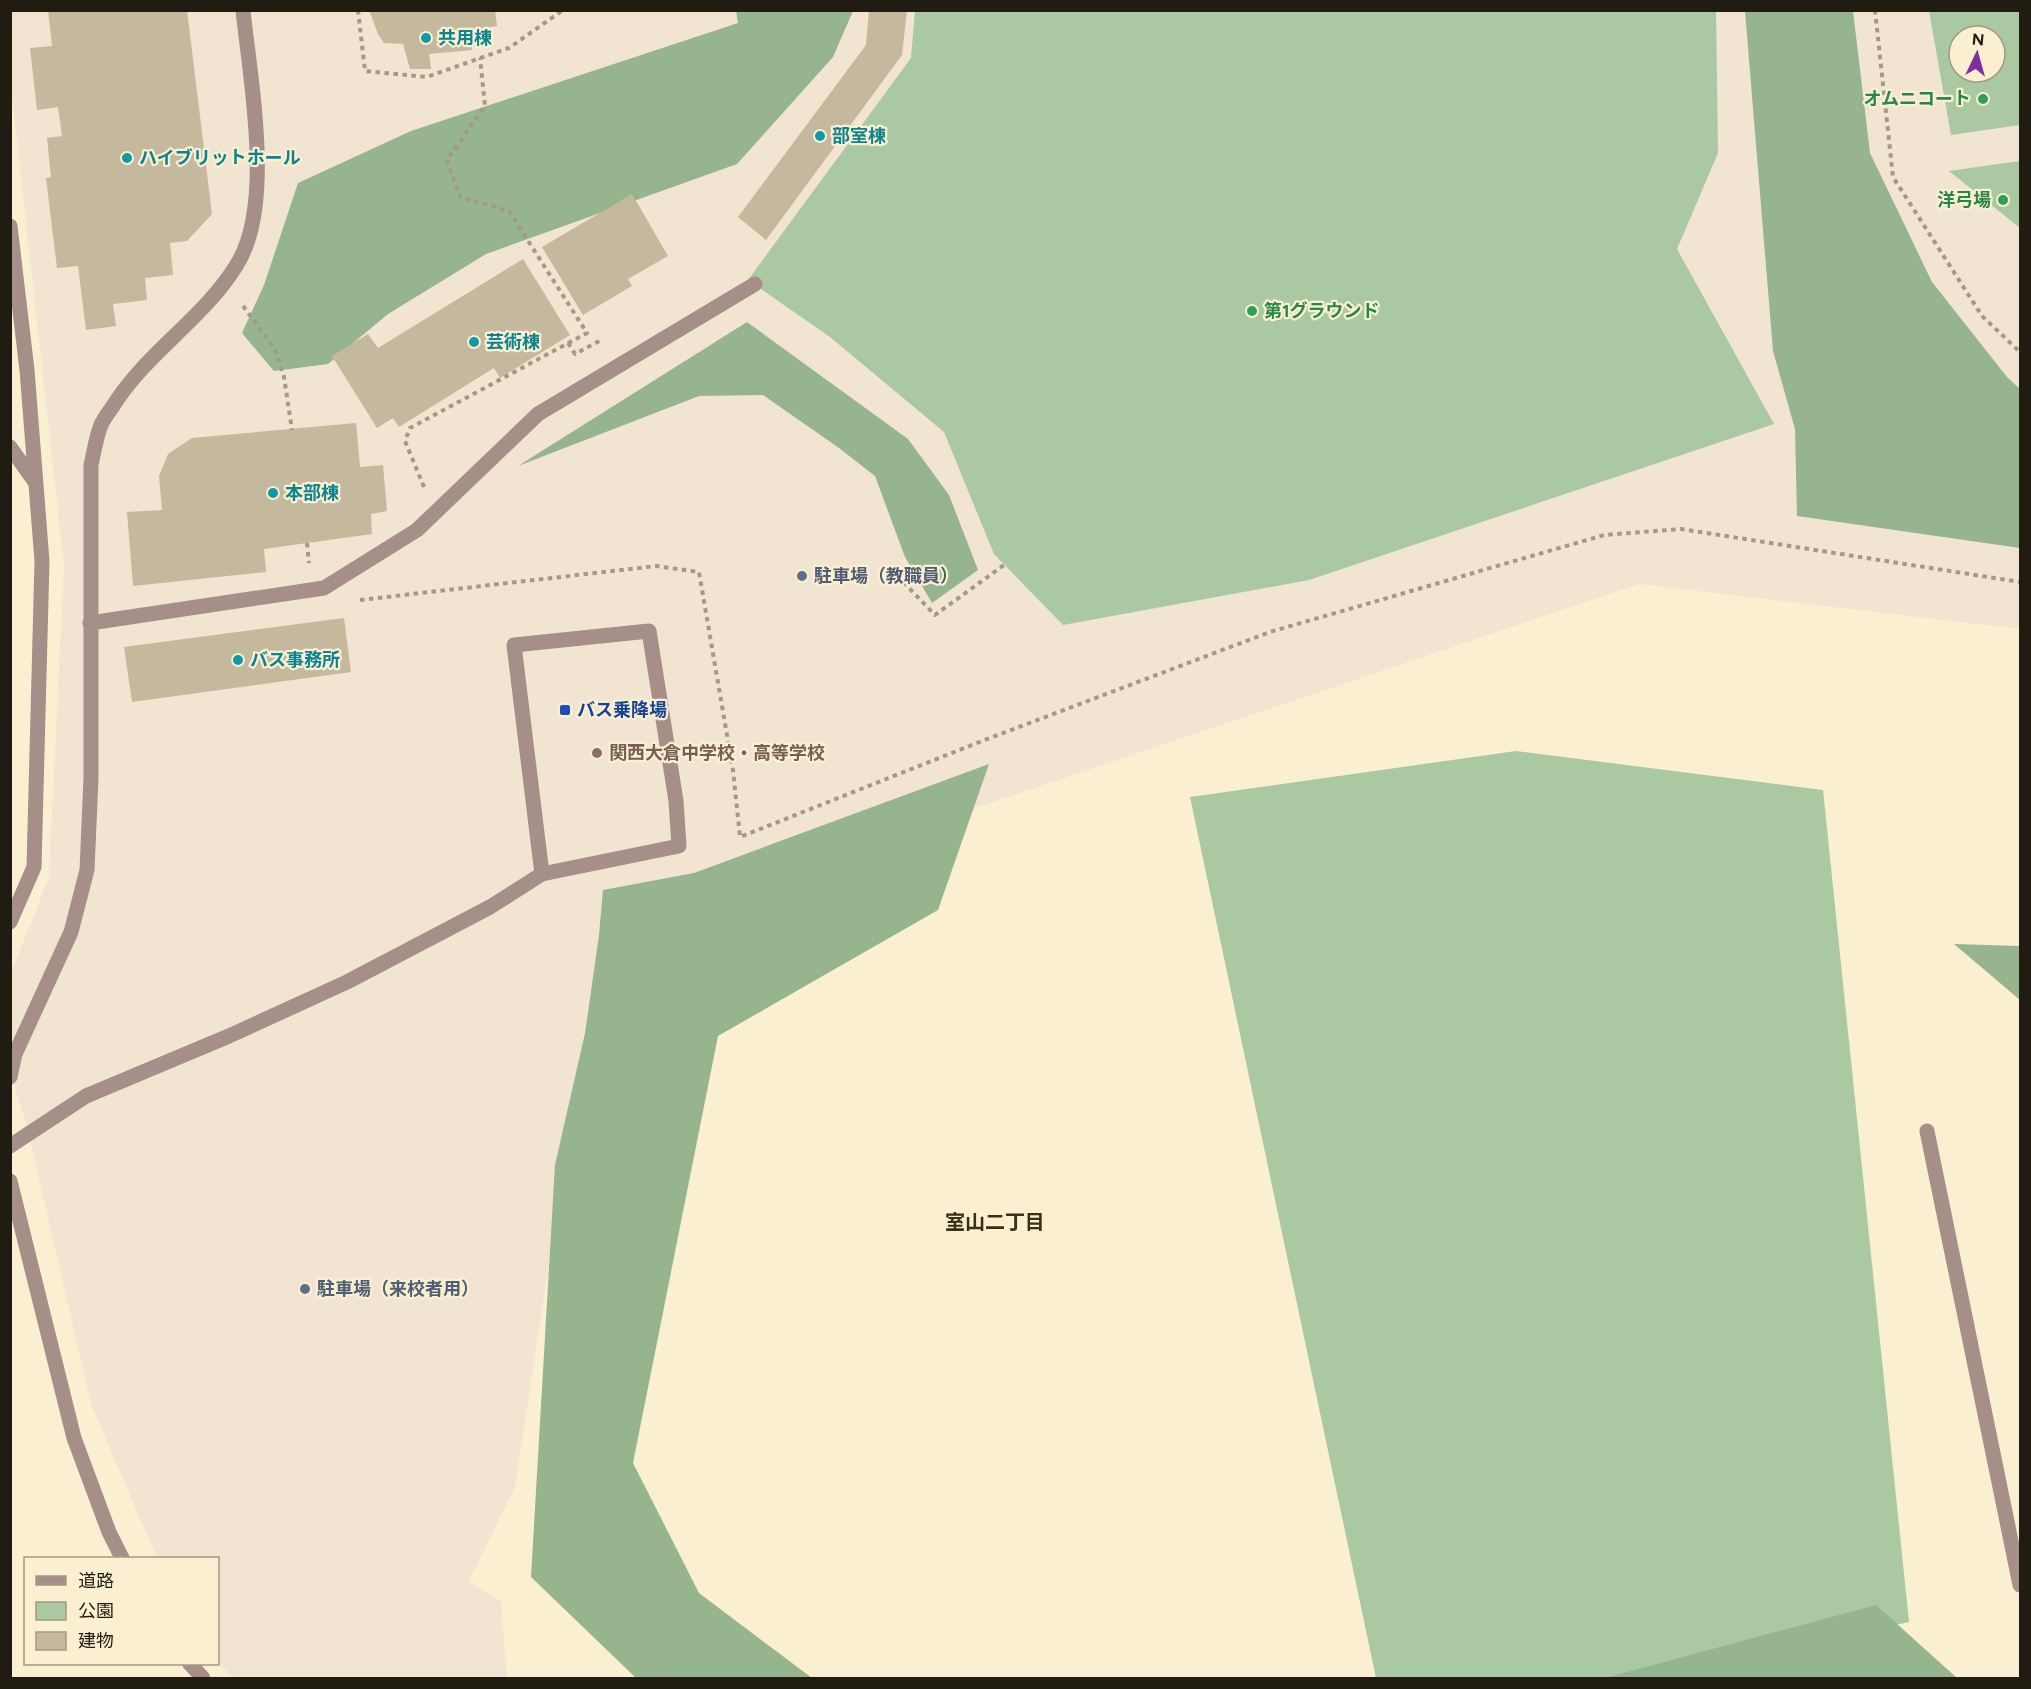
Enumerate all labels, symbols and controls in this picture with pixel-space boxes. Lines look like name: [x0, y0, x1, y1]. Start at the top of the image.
north arrow: [1947, 24, 2007, 84]
place label: 共用棟: [438, 27, 492, 49]
text: N: [1971, 30, 1985, 50]
marker: 共用棟: [419, 31, 433, 45]
place label: オムニコート: [1864, 88, 1971, 110]
marker: オムニコート: [1976, 92, 1990, 106]
place label: 部室棟: [832, 125, 886, 147]
marker: 部室棟: [813, 129, 827, 143]
place label: ハイブリットホール: [139, 147, 301, 169]
marker: ハイブリットホール: [120, 151, 134, 165]
place label: 洋弓場: [1937, 189, 1991, 211]
marker: 洋弓場: [1996, 193, 2010, 207]
place label: 第1グラウンド: [1264, 300, 1380, 322]
marker: 第1グラウンド: [1245, 304, 1259, 318]
place label: 芸術棟: [486, 331, 540, 353]
marker: 芸術棟: [467, 335, 481, 349]
place label: 本部棟: [285, 482, 339, 504]
marker: 本部棟: [266, 486, 280, 500]
place label: 駐車場（教職員）: [814, 565, 958, 587]
marker: 駐車場（教職員）: [795, 569, 809, 583]
place label: バス事務所: [250, 649, 340, 671]
marker: バス事務所: [231, 653, 245, 667]
place label: バス乗降場: [577, 699, 667, 721]
marker: バス乗降場: [558, 703, 572, 717]
place label: 関西大倉中学校・高等学校: [609, 742, 825, 764]
marker: 関西大倉中学校・高等学校: [590, 746, 604, 760]
district label: 室山二丁目: [945, 1210, 1045, 1234]
place label: 駐車場（来校者用）: [317, 1278, 479, 1300]
marker: 駐車場（来校者用）: [298, 1282, 312, 1296]
legend: [24, 1557, 219, 1665]
text: 道路: [78, 1570, 114, 1592]
text: 公園: [78, 1600, 114, 1622]
text: 建物: [78, 1630, 114, 1652]

